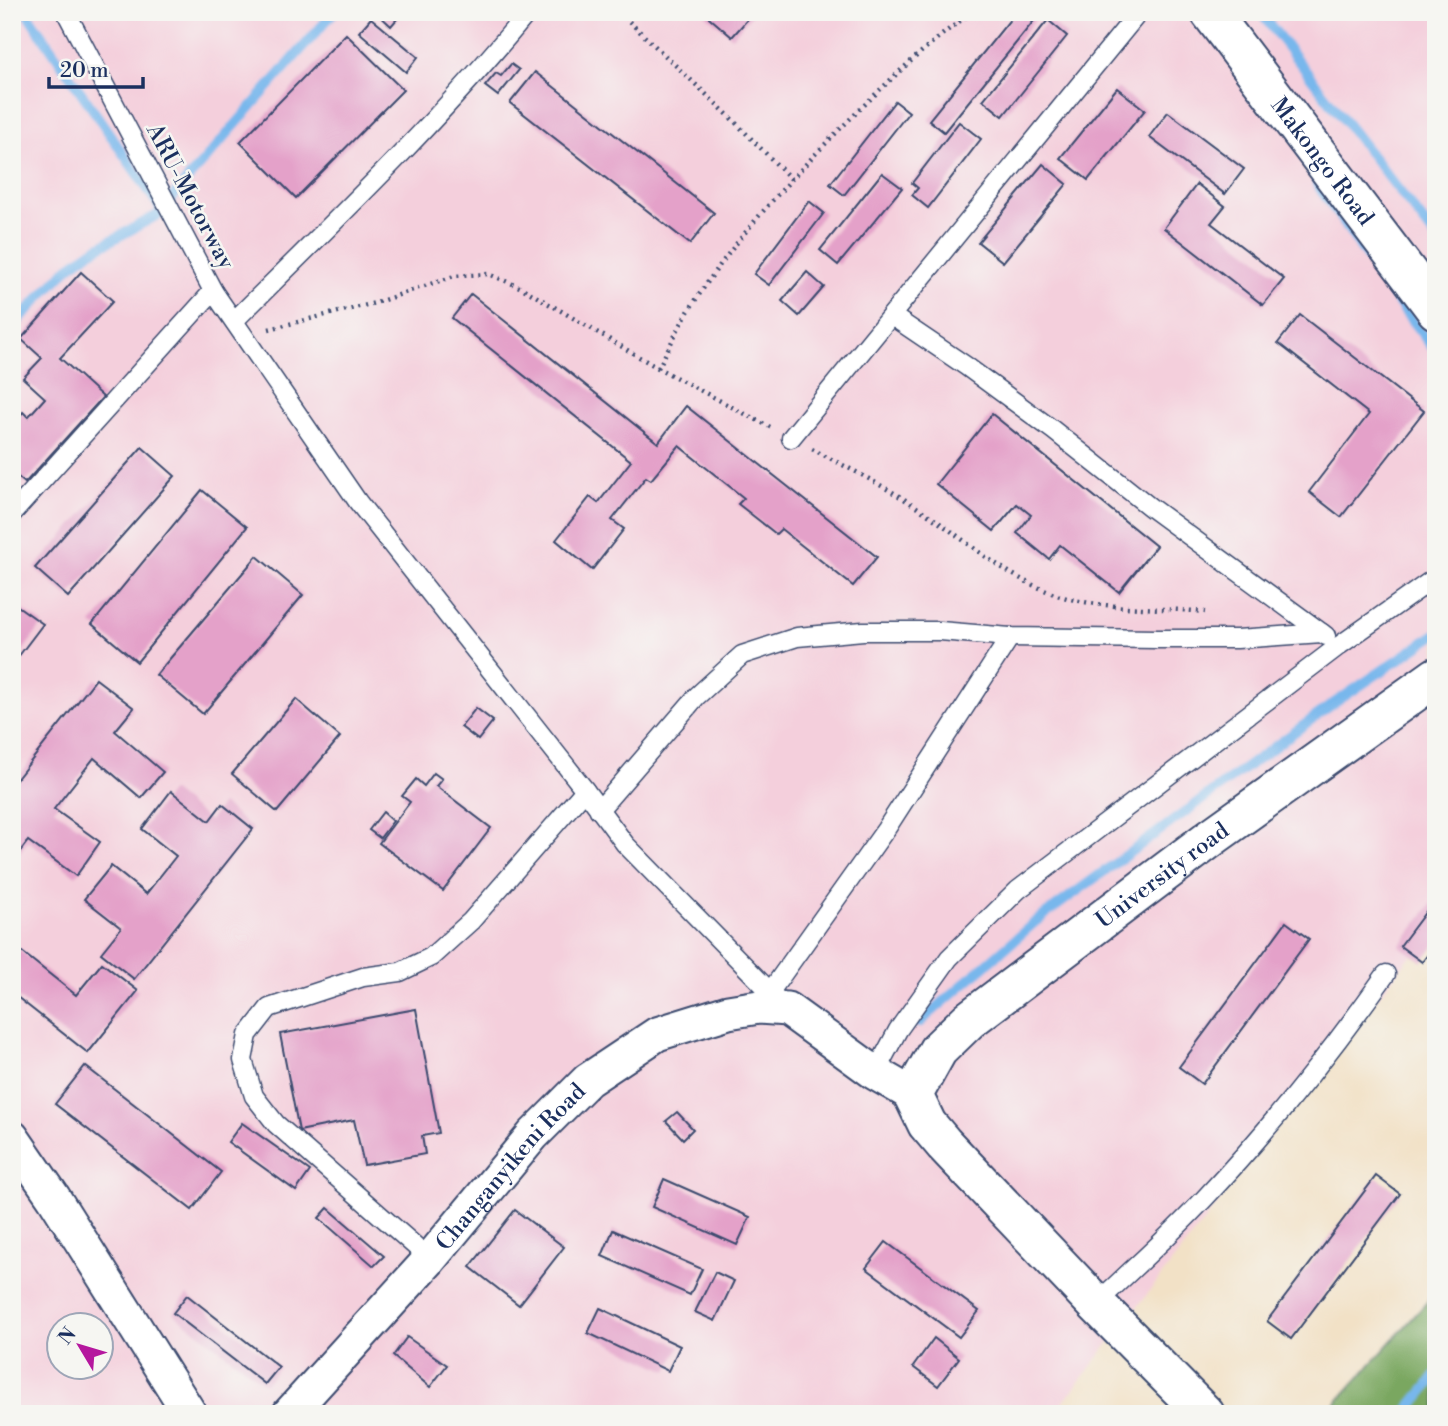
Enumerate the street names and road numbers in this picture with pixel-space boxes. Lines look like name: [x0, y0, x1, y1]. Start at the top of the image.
street label: Makongo Road: [1265, 92, 1380, 231]
street label: ARU-Motorway: [140, 118, 241, 275]
street label: University road: [1090, 817, 1234, 935]
street label: Changanyikeni Road: [430, 1078, 592, 1257]

